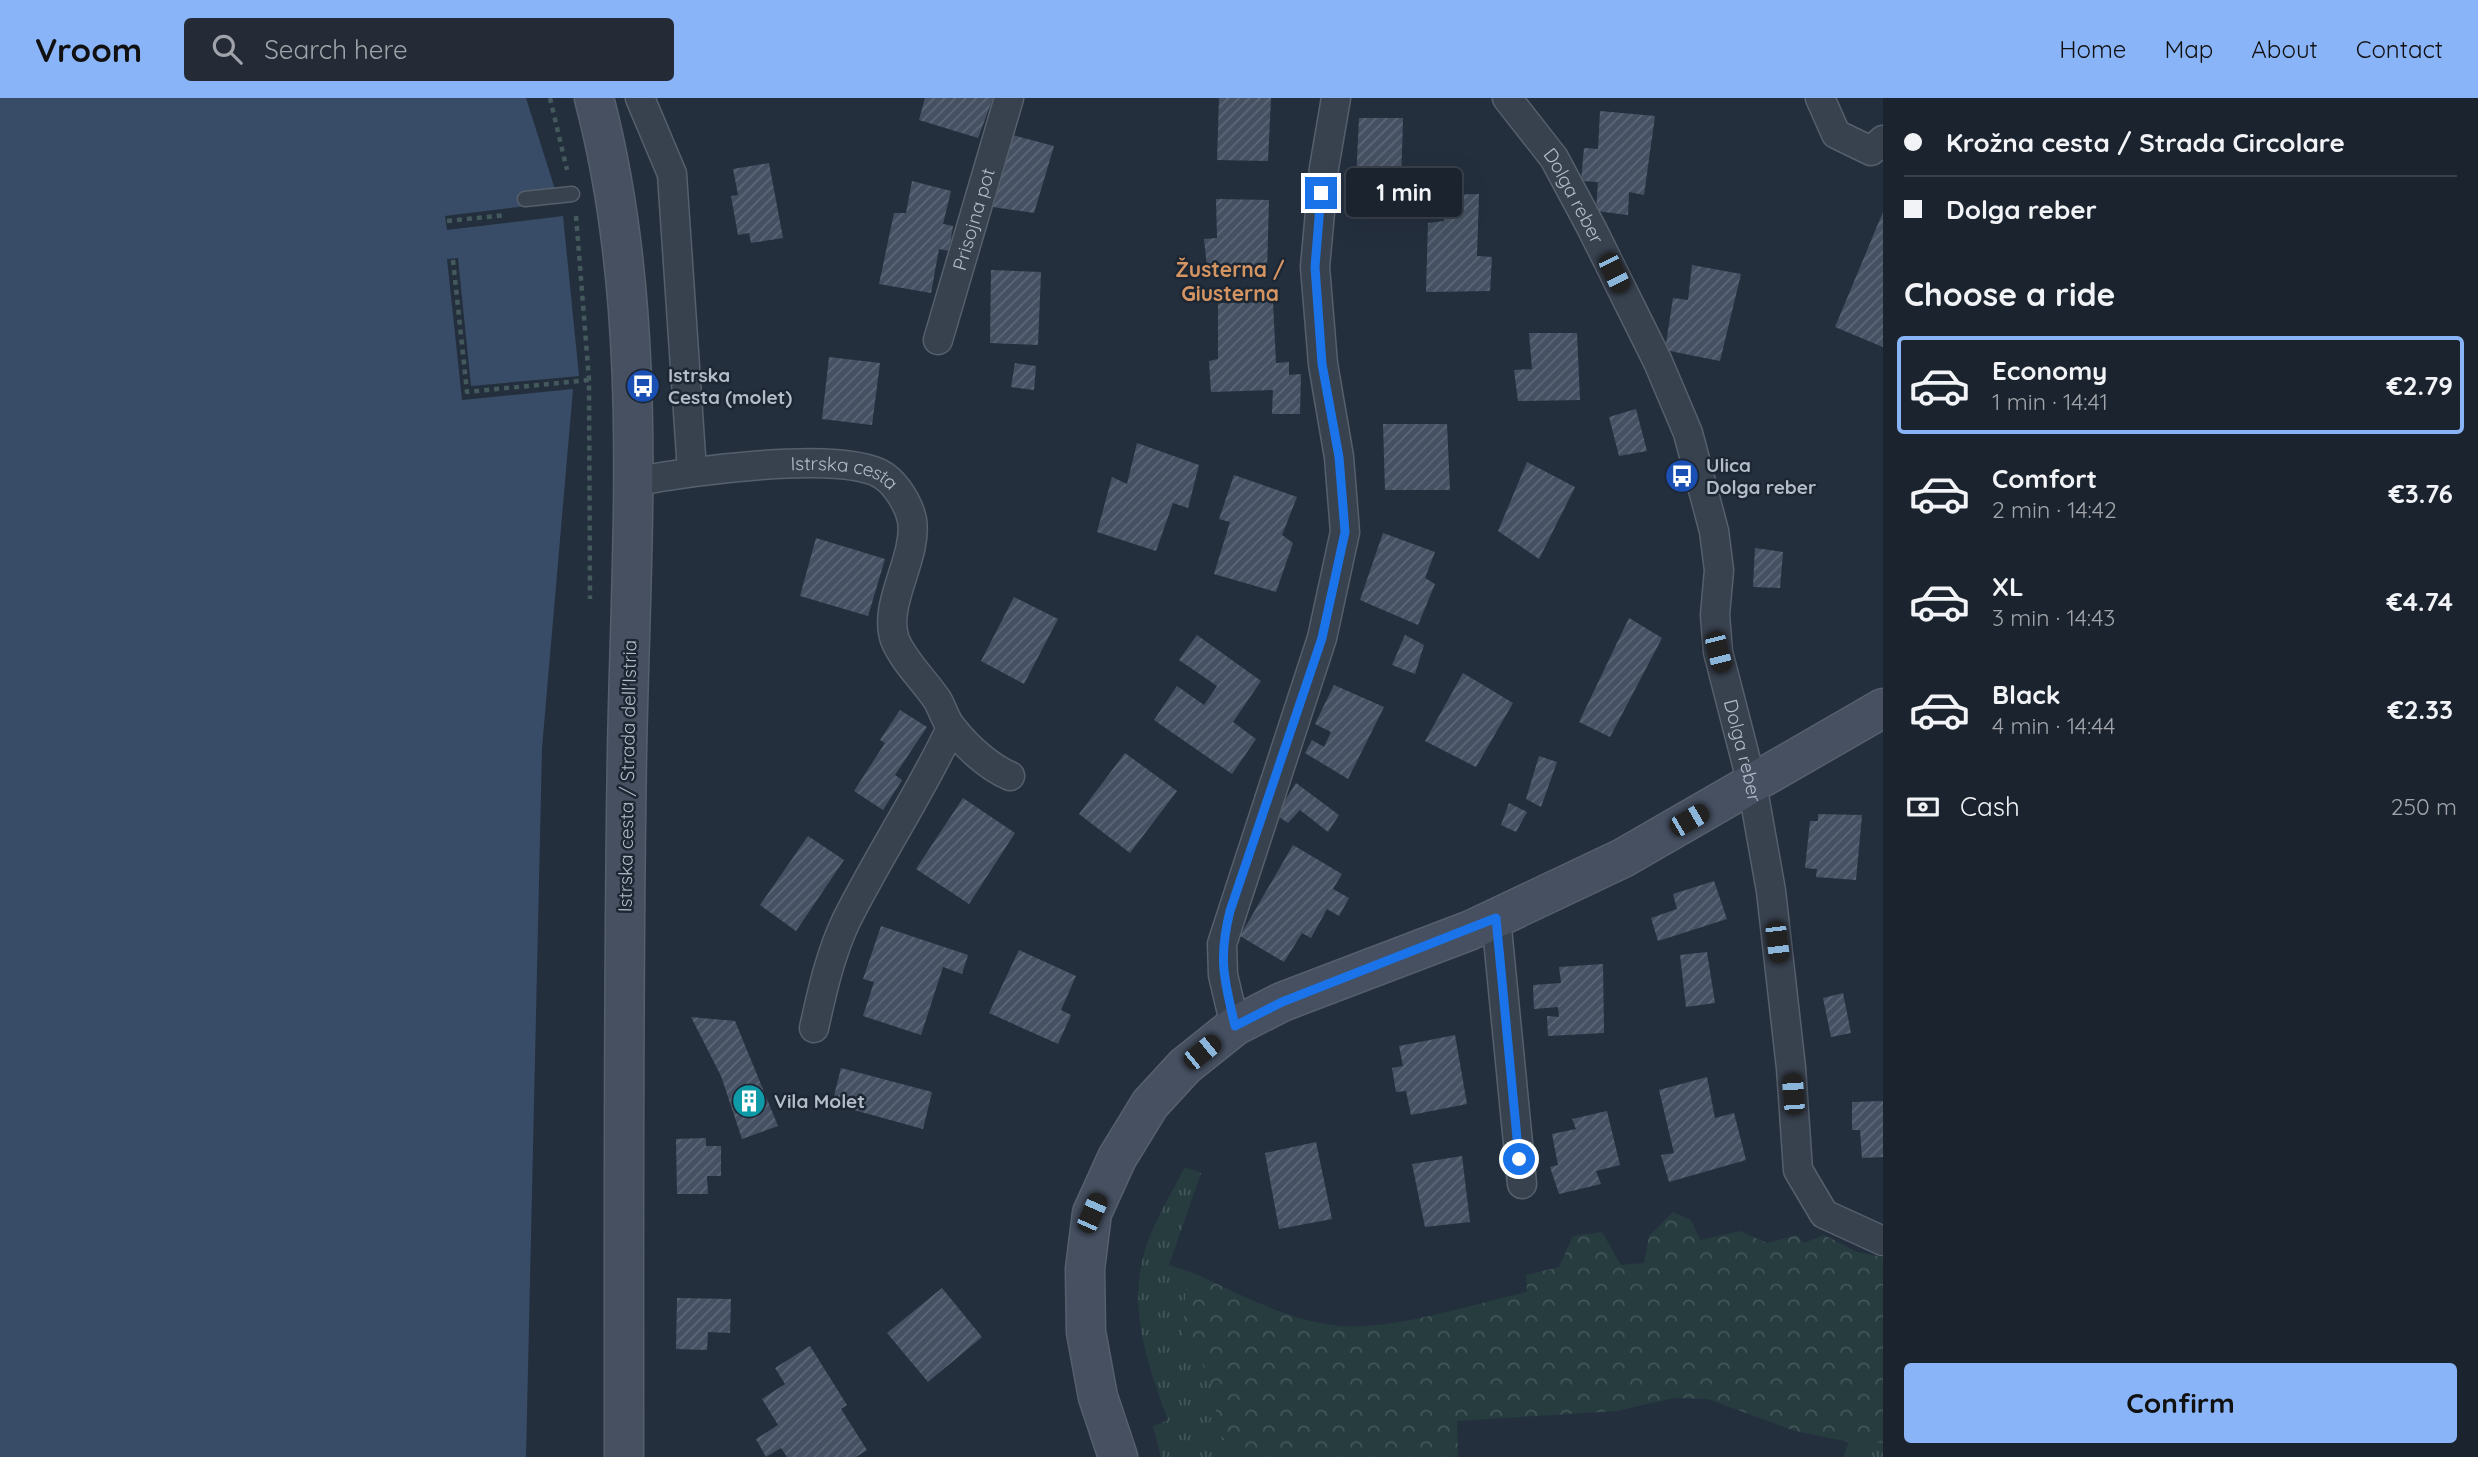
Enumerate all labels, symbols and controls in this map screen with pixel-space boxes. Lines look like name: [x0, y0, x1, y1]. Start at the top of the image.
search box: [184, 18, 674, 81]
text: Vroom: [35, 29, 142, 70]
icon: search: [208, 30, 246, 68]
text: Search here: [264, 33, 408, 66]
text: Home: [2059, 34, 2126, 64]
text: Map: [2164, 34, 2213, 64]
text: About: [2251, 34, 2318, 64]
text: Contact: [2356, 34, 2443, 64]
text: Krožna cesta / Strada Circolare: [1946, 126, 2345, 159]
street label: Dolga reber: [1538, 143, 1610, 248]
street label: Prisojna pot: [947, 165, 1000, 273]
callout: 1 min: [1346, 168, 1461, 217]
route end: [1305, 177, 1337, 209]
text: 1 min: [1376, 178, 1432, 207]
text: Dolga reber: [1946, 193, 2097, 226]
car: [1596, 250, 1633, 296]
district label: Žusterna / Giusterna: [1175, 256, 1285, 306]
text: Choose a ride: [1904, 274, 2116, 314]
icon: car: [1908, 354, 1971, 417]
text: Economy: [1992, 354, 2107, 387]
place label: Istrska Cesta (molet): [668, 363, 792, 409]
bus stop icon: Istrska Cesta (molet): [624, 367, 662, 405]
text: €2.79: [2386, 369, 2453, 402]
text: 1 min · 14:41: [1992, 387, 2108, 416]
street label: Istrska cesta: [790, 451, 904, 495]
place label: Ulica Dolga reber: [1706, 453, 1816, 499]
bus stop icon: Ulica Dolga reber: [1663, 457, 1701, 495]
icon: car: [1908, 462, 1971, 525]
text: Comfort: [1992, 462, 2097, 495]
text: €3.76: [2388, 477, 2453, 510]
text: 2 min · 14:42: [1992, 495, 2117, 524]
icon: car: [1908, 570, 1971, 633]
text: XL: [1992, 570, 2024, 603]
text: €4.74: [2386, 585, 2453, 618]
text: 3 min · 14:43: [1992, 603, 2115, 632]
car: [1703, 629, 1734, 675]
street label: Istrska cesta / Strada dell'Istria: [613, 640, 641, 912]
icon: car: [1908, 678, 1971, 741]
text: Black: [1992, 678, 2061, 711]
text: €2.33: [2388, 693, 2453, 726]
street label: Dolga reber: [1719, 697, 1767, 804]
text: 4 min · 14:44: [1992, 711, 2115, 740]
icon: cash: [1904, 788, 1942, 826]
text: Cash: [1960, 790, 2020, 823]
text: 250 m: [2391, 792, 2457, 821]
car: [1666, 800, 1713, 840]
car: [1765, 920, 1790, 964]
car: [1180, 1031, 1225, 1073]
car: [1782, 1072, 1805, 1116]
building icon: Vila Molet: [730, 1082, 768, 1120]
place label: Vila Molet: [774, 1089, 865, 1113]
route start: [1503, 1143, 1535, 1175]
car: [1074, 1190, 1111, 1236]
button: Confirm: [1904, 1363, 2457, 1443]

